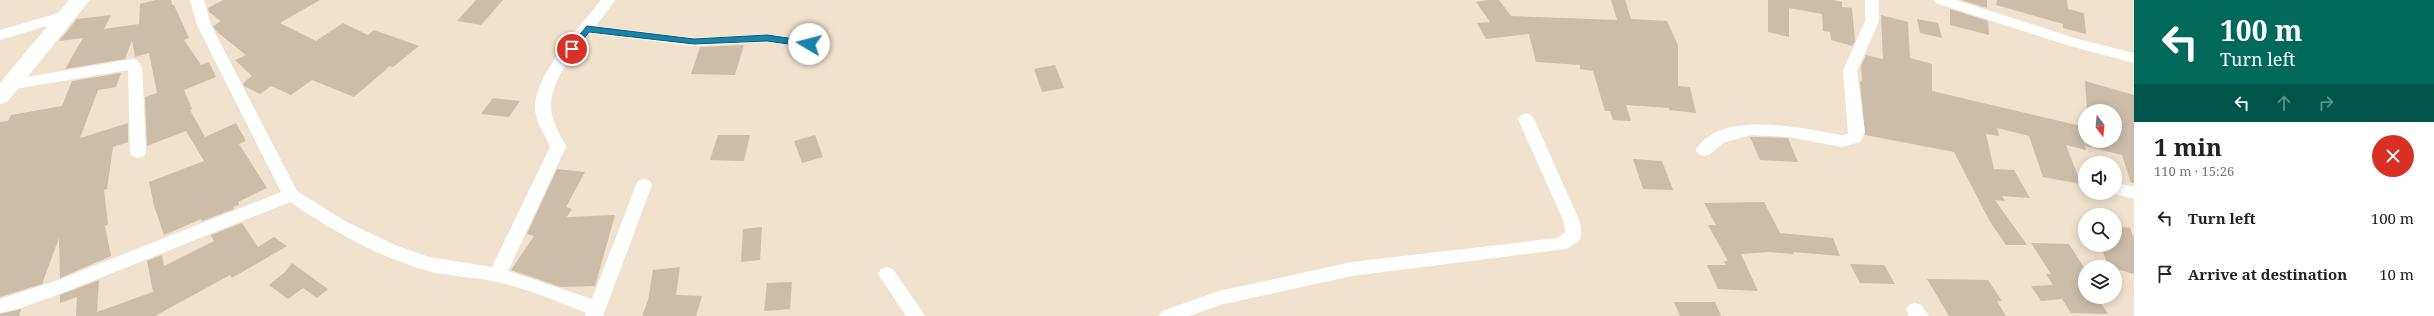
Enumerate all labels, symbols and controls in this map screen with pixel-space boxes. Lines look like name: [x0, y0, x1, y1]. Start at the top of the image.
text: 100 m: [2220, 11, 2302, 49]
icon: left: [2154, 16, 2206, 68]
position arrow: [788, 23, 830, 65]
pin: [555, 32, 589, 66]
icon: arrive: [561, 38, 583, 60]
text: Turn left: [2220, 47, 2295, 71]
icon: left: [2231, 92, 2253, 114]
icon: ahead: [2273, 92, 2295, 114]
icon: right: [2315, 92, 2337, 114]
north arrow: [2078, 104, 2122, 148]
map controls: [2078, 104, 2122, 304]
text: 1 min: [2154, 130, 2222, 163]
button: close: [2372, 135, 2414, 177]
button: sound: [2078, 156, 2122, 200]
text: 110 m · 15:26: [2154, 162, 2234, 180]
icon: left: [2154, 207, 2176, 229]
button: search: [2078, 208, 2122, 252]
text: Turn left: [2188, 208, 2256, 228]
text: 100 m: [2371, 208, 2414, 228]
button: layers: [2078, 260, 2122, 304]
icon: arrive: [2154, 263, 2176, 285]
text: Arrive at destination: [2188, 264, 2347, 284]
text: 10 m: [2379, 264, 2414, 284]

